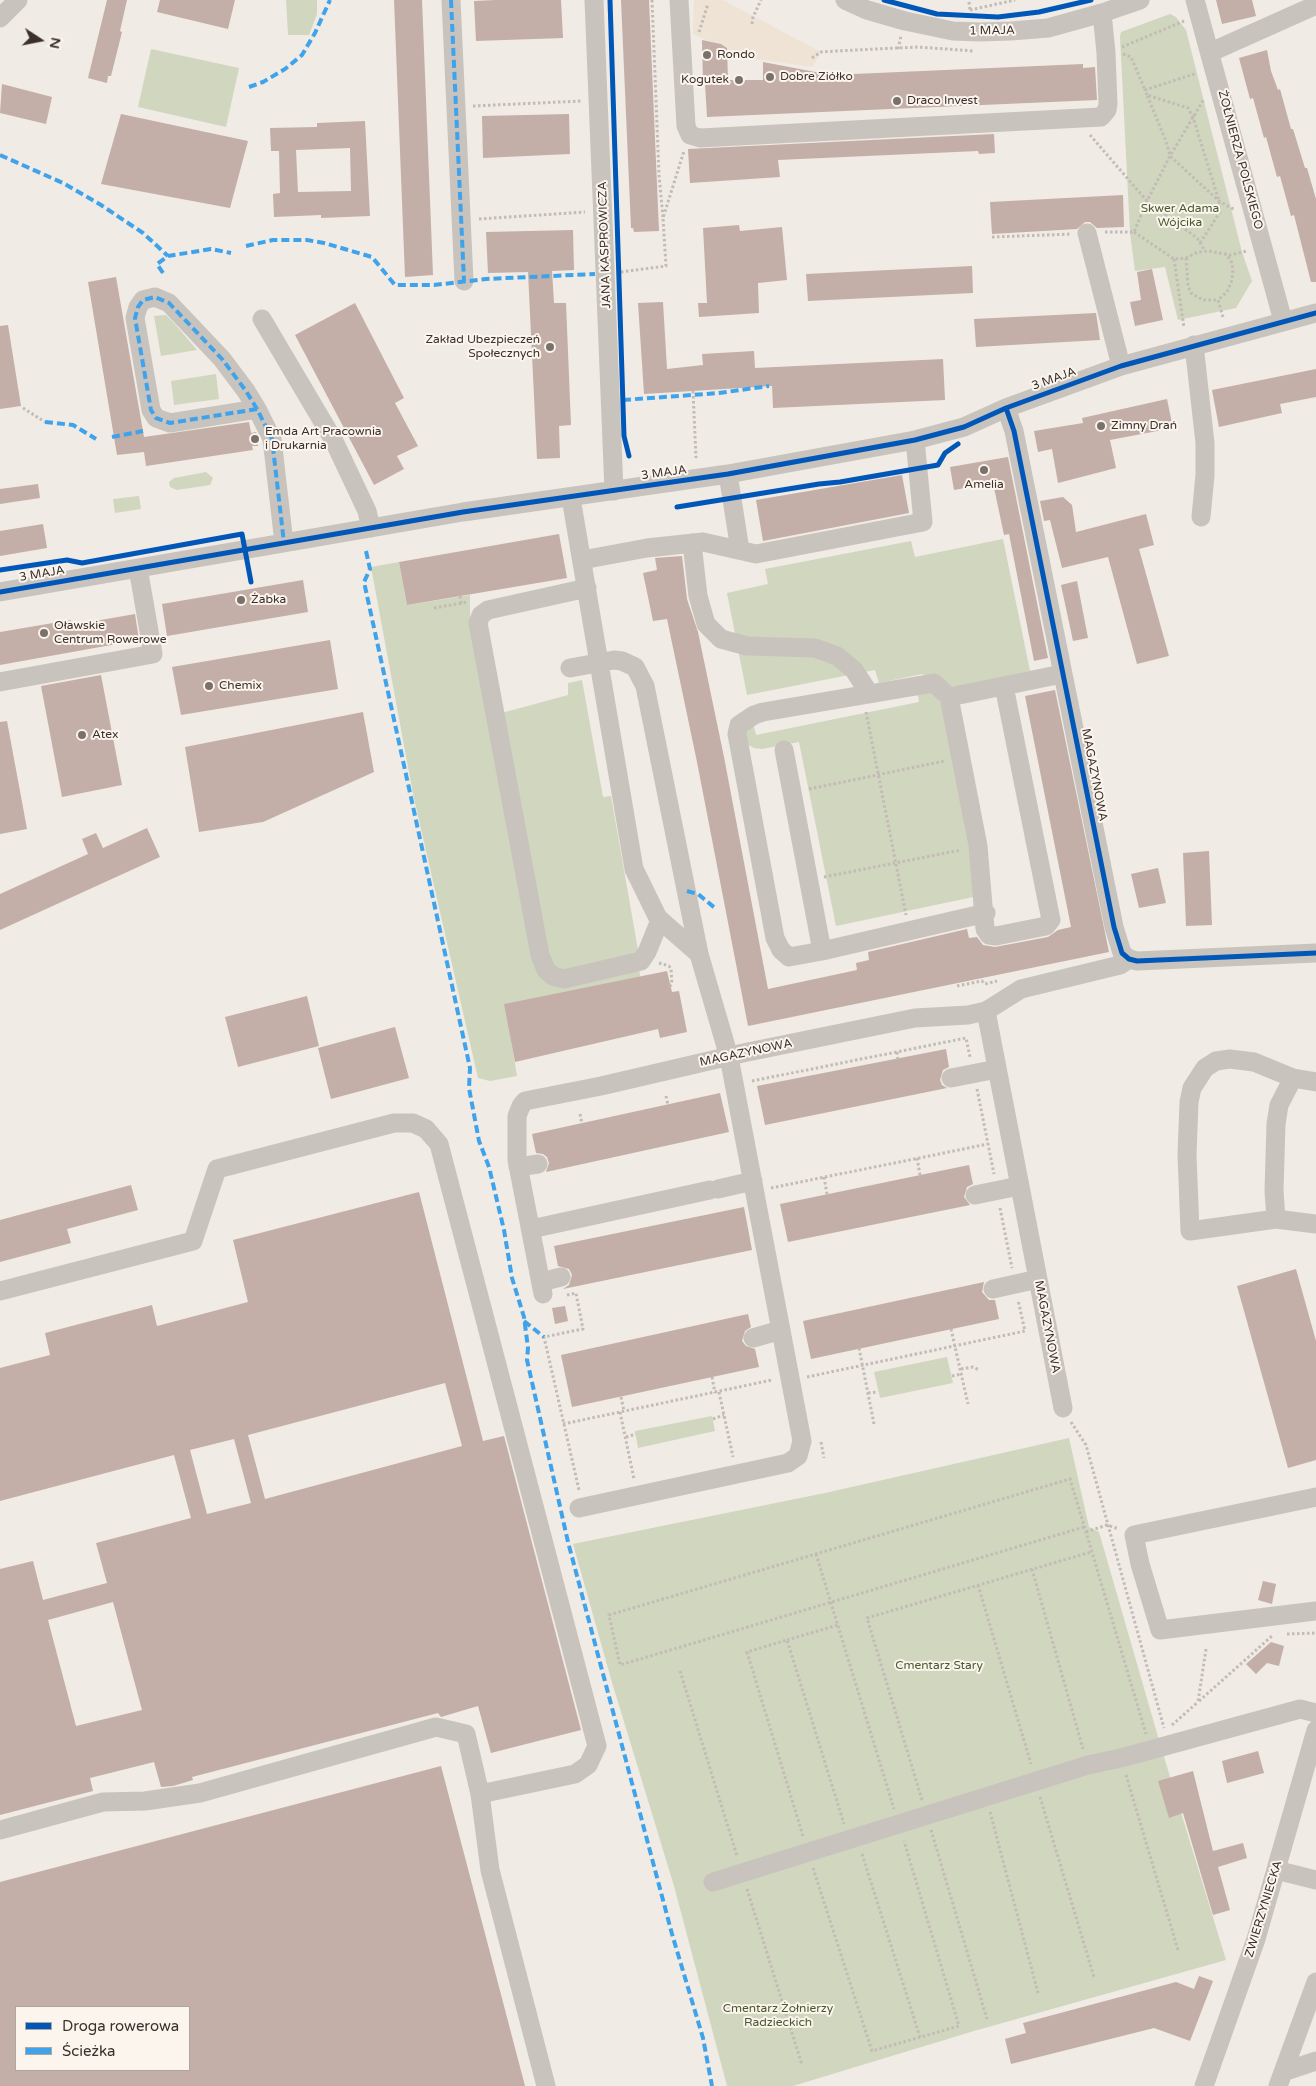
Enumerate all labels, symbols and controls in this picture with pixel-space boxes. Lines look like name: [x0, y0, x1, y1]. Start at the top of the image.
north arrow: [15, 15, 65, 65]
street label: 1 MAJA: [969, 23, 1015, 39]
text: N: [46, 36, 65, 50]
place label: Rondo: [717, 48, 755, 62]
marker: Rondo: [701, 49, 713, 61]
place label: Dobre Ziółko: [780, 70, 853, 84]
marker: Dobre Ziółko: [764, 71, 776, 83]
place label: Kogutek: [681, 73, 729, 87]
marker: Kogutek: [733, 74, 745, 86]
street label: ŻOŁNIERZA POLSKIEGO: [1214, 89, 1266, 231]
place label: Draco Invest: [907, 94, 978, 108]
marker: Draco Invest: [891, 95, 903, 107]
street label: JANA KASPROWICZA: [596, 181, 614, 309]
park label: Skwer Adama Wójcika: [1141, 202, 1219, 230]
place label: Zakład Ubezpieczeń Społecznych: [425, 333, 540, 361]
marker: Zakład Ubezpieczeń Społecznych: [544, 341, 556, 353]
street label: 3 MAJA: [1030, 364, 1078, 394]
place label: Zimny Drań: [1111, 419, 1177, 433]
marker: Zimny Drań: [1095, 420, 1107, 432]
place label: Emda Art Pracownia i Drukarnia: [265, 425, 382, 453]
marker: Emda Art Pracownia i Drukarnia: [249, 433, 261, 445]
street label: 3 MAJA: [640, 463, 688, 483]
marker: Amelia: [978, 464, 990, 476]
place label: Amelia: [964, 478, 1004, 492]
street label: 3 MAJA: [18, 563, 66, 585]
place label: Żabka: [251, 593, 286, 607]
marker: Żabka: [235, 594, 247, 606]
place label: Oławskie Centrum Rowerowe: [54, 619, 167, 647]
marker: Oławskie Centrum Rowerowe: [38, 627, 50, 639]
place label: Chemix: [219, 679, 262, 693]
marker: Chemix: [203, 680, 215, 692]
street label: MAGAZYNOWA: [1078, 727, 1110, 823]
place label: Atex: [92, 728, 118, 742]
marker: Atex: [76, 729, 88, 741]
street label: MAGAZYNOWA: [698, 1036, 794, 1070]
street label: MAGAZYNOWA: [1031, 1279, 1063, 1375]
park label: Cmentarz Stary: [895, 1659, 983, 1673]
street label: ZWIERZYNIECKA: [1242, 1859, 1286, 1959]
park label: Cmentarz Żołnierzy Radzieckich: [723, 2002, 833, 2030]
legend: [15, 2006, 190, 2071]
text: Droga rowerowa: [62, 2017, 179, 2035]
text: Ścieżka: [62, 2042, 115, 2060]

